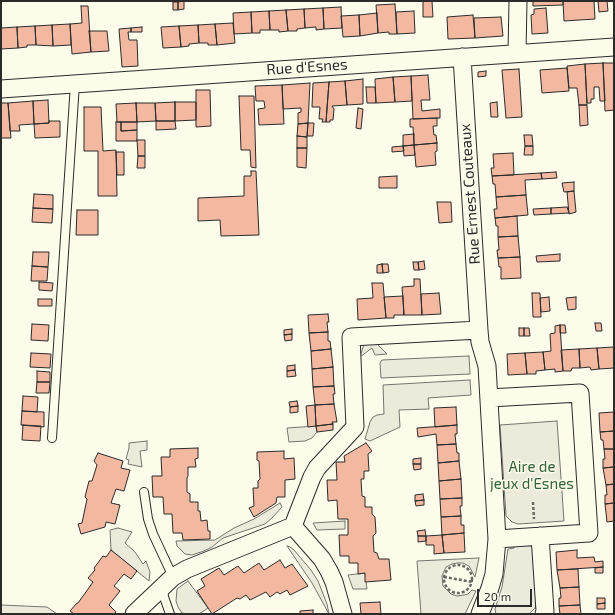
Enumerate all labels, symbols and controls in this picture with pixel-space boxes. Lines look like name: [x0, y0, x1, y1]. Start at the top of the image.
street label: Rue d'Esnes: [266, 55, 348, 79]
street label: Rue Ernest Couteaux: [456, 123, 484, 265]
park label: Aire de jeux d'Esnes: [490, 458, 574, 493]
scale bar: [479, 581, 534, 607]
text: 20 m: [484, 589, 511, 603]

